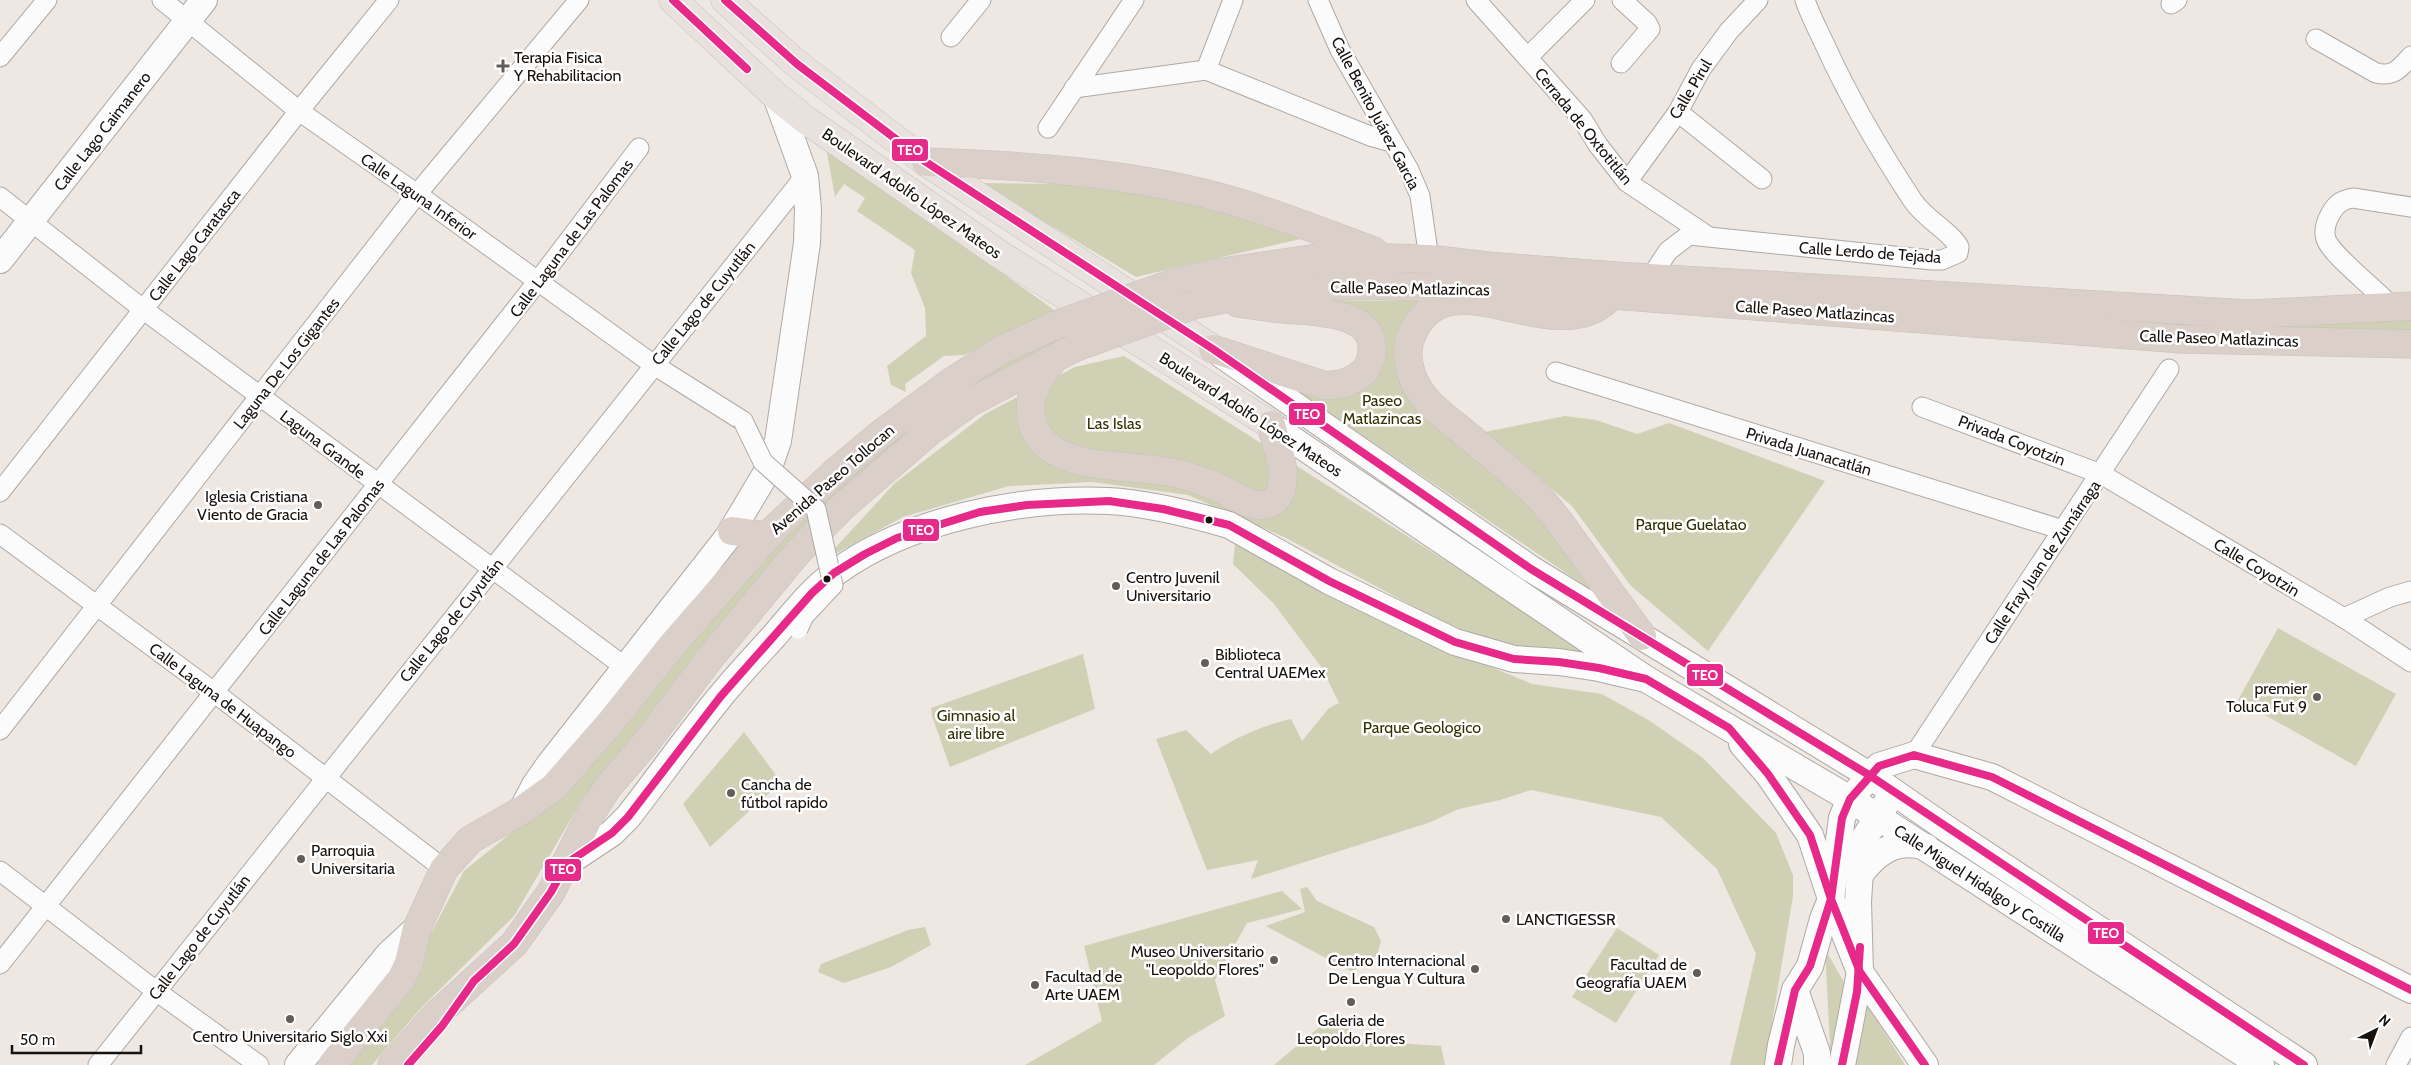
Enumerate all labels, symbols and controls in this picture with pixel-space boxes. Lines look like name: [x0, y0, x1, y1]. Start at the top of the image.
street label: Calle Benito Juárez Garcia: [1327, 34, 1424, 193]
place label: Terapia Fisica Y Rehabilitacion: [513, 48, 622, 85]
street label: Calle Pirul: [1665, 56, 1716, 123]
marker: Terapia Fisica Y Rehabilitacion: [496, 59, 510, 73]
street label: Cerrada de Oxtotitlán: [1531, 64, 1637, 189]
street label: Calle Lago Caimanero: [50, 68, 155, 195]
street label: Boulevard Adolfo López Mateos: [818, 124, 1005, 263]
line badge: TEO: [891, 138, 929, 162]
text: TEO: [897, 141, 923, 159]
street label: Calle Laguna Inferior: [357, 149, 481, 244]
street label: Calle Laguna de Las Palomas: [506, 155, 637, 321]
street label: Calle Lago Caratasca: [145, 185, 244, 305]
street label: Calle Lago de Cuyutlán: [648, 238, 759, 369]
street label: Calle Lerdo de Tejada: [1798, 238, 1942, 267]
street label: Calle Paseo Matlazincas: [1330, 278, 1490, 299]
street label: Laguna De Los Gigantes: [229, 294, 344, 433]
street label: Calle Paseo Matlazincas: [1735, 296, 1895, 327]
street label: Calle Paseo Matlazincas: [2139, 326, 2299, 351]
street label: Boulevard Adolfo López Mateos: [1156, 348, 1346, 481]
park label: Paseo Matlazincas: [1343, 391, 1422, 428]
line badge: TEO: [1288, 402, 1326, 426]
text: TEO: [1294, 405, 1320, 423]
street label: Laguna Grande: [276, 406, 369, 483]
street label: Privada Coyotzin: [1956, 411, 2068, 470]
park label: Las Islas: [1087, 414, 1142, 433]
street label: Avenida Paseo Tollocan: [767, 420, 898, 538]
street label: Privada Juanacatlán: [1744, 423, 1874, 480]
street label: Calle Laguna de Las Palomas: [254, 475, 389, 639]
street label: Calle Fray Juan de Zumárraga: [1980, 477, 2105, 648]
place label: Iglesia Cristiana Viento de Gracia: [197, 487, 308, 524]
marker: Iglesia Cristiana Viento de Gracia: [312, 499, 324, 511]
unlabelled marker: [1204, 515, 1214, 525]
park label: Parque Guelatao: [1636, 515, 1747, 534]
line badge: TEO: [902, 518, 940, 542]
text: TEO: [908, 521, 934, 539]
street label: Calle Coyotzin: [2210, 534, 2303, 601]
street label: Calle Lago de Cuyutlán: [396, 555, 507, 686]
place label: Centro Juvenil Universitario: [1126, 568, 1220, 605]
unlabelled marker: [822, 574, 832, 584]
marker: Centro Juvenil Universitario: [1110, 580, 1122, 592]
street label: Calle Laguna de Huapango: [145, 639, 300, 762]
place label: Biblioteca Central UAEMex: [1215, 645, 1326, 682]
marker: Biblioteca Central UAEMex: [1199, 657, 1211, 669]
line badge: TEO: [1686, 663, 1724, 687]
text: TEO: [1692, 666, 1718, 684]
place label: premier Toluca Fut 9: [2226, 679, 2308, 716]
marker: premier Toluca Fut 9: [2311, 691, 2323, 703]
park label: Gimnasio al aire libre: [937, 706, 1016, 743]
park label: Parque Geologico: [1363, 718, 1481, 737]
place label: Cancha de fútbol rapido: [741, 775, 828, 812]
marker: Cancha de fútbol rapido: [725, 787, 737, 799]
street label: Calle Miguel Hidalgo y Costilla: [1890, 821, 2069, 946]
place label: Parroquia Universitaria: [311, 841, 395, 878]
marker: Parroquia Universitaria: [295, 853, 307, 865]
line badge: TEO: [544, 858, 582, 882]
text: TEO: [550, 860, 576, 878]
street label: Calle Lago de Cuyutlán: [145, 871, 254, 1004]
place label: LANCTIGESSR: [1516, 910, 1616, 929]
marker: LANCTIGESSR: [1500, 913, 1512, 925]
line badge: TEO: [2087, 921, 2125, 945]
text: TEO: [2093, 924, 2119, 942]
place label: Museo Universitario "Leopoldo Flores": [1131, 942, 1264, 979]
place label: Centro Internacional De Lengua Y Cultura: [1328, 951, 1465, 988]
marker: Museo Universitario "Leopoldo Flores": [1268, 954, 1280, 966]
place label: Facultad de Geografía UAEM: [1576, 955, 1687, 992]
marker: Centro Internacional De Lengua Y Cultura: [1469, 963, 1481, 975]
place label: Facultad de Arte UAEM: [1045, 967, 1122, 1004]
marker: Facultad de Geografía UAEM: [1691, 967, 1703, 979]
marker: Facultad de Arte UAEM: [1029, 979, 1041, 991]
marker: Galeria de Leopoldo Flores: [1345, 996, 1357, 1008]
north arrow: [2351, 1005, 2401, 1055]
text: N: [2375, 1010, 2394, 1030]
place label: Galeria de Leopoldo Flores: [1297, 1011, 1405, 1048]
marker: Centro Universitario Siglo Xxi: [284, 1013, 296, 1025]
scale bar: [12, 1022, 141, 1054]
place label: Centro Universitario Siglo Xxi: [192, 1027, 388, 1046]
text: 50 m: [20, 1031, 55, 1049]

